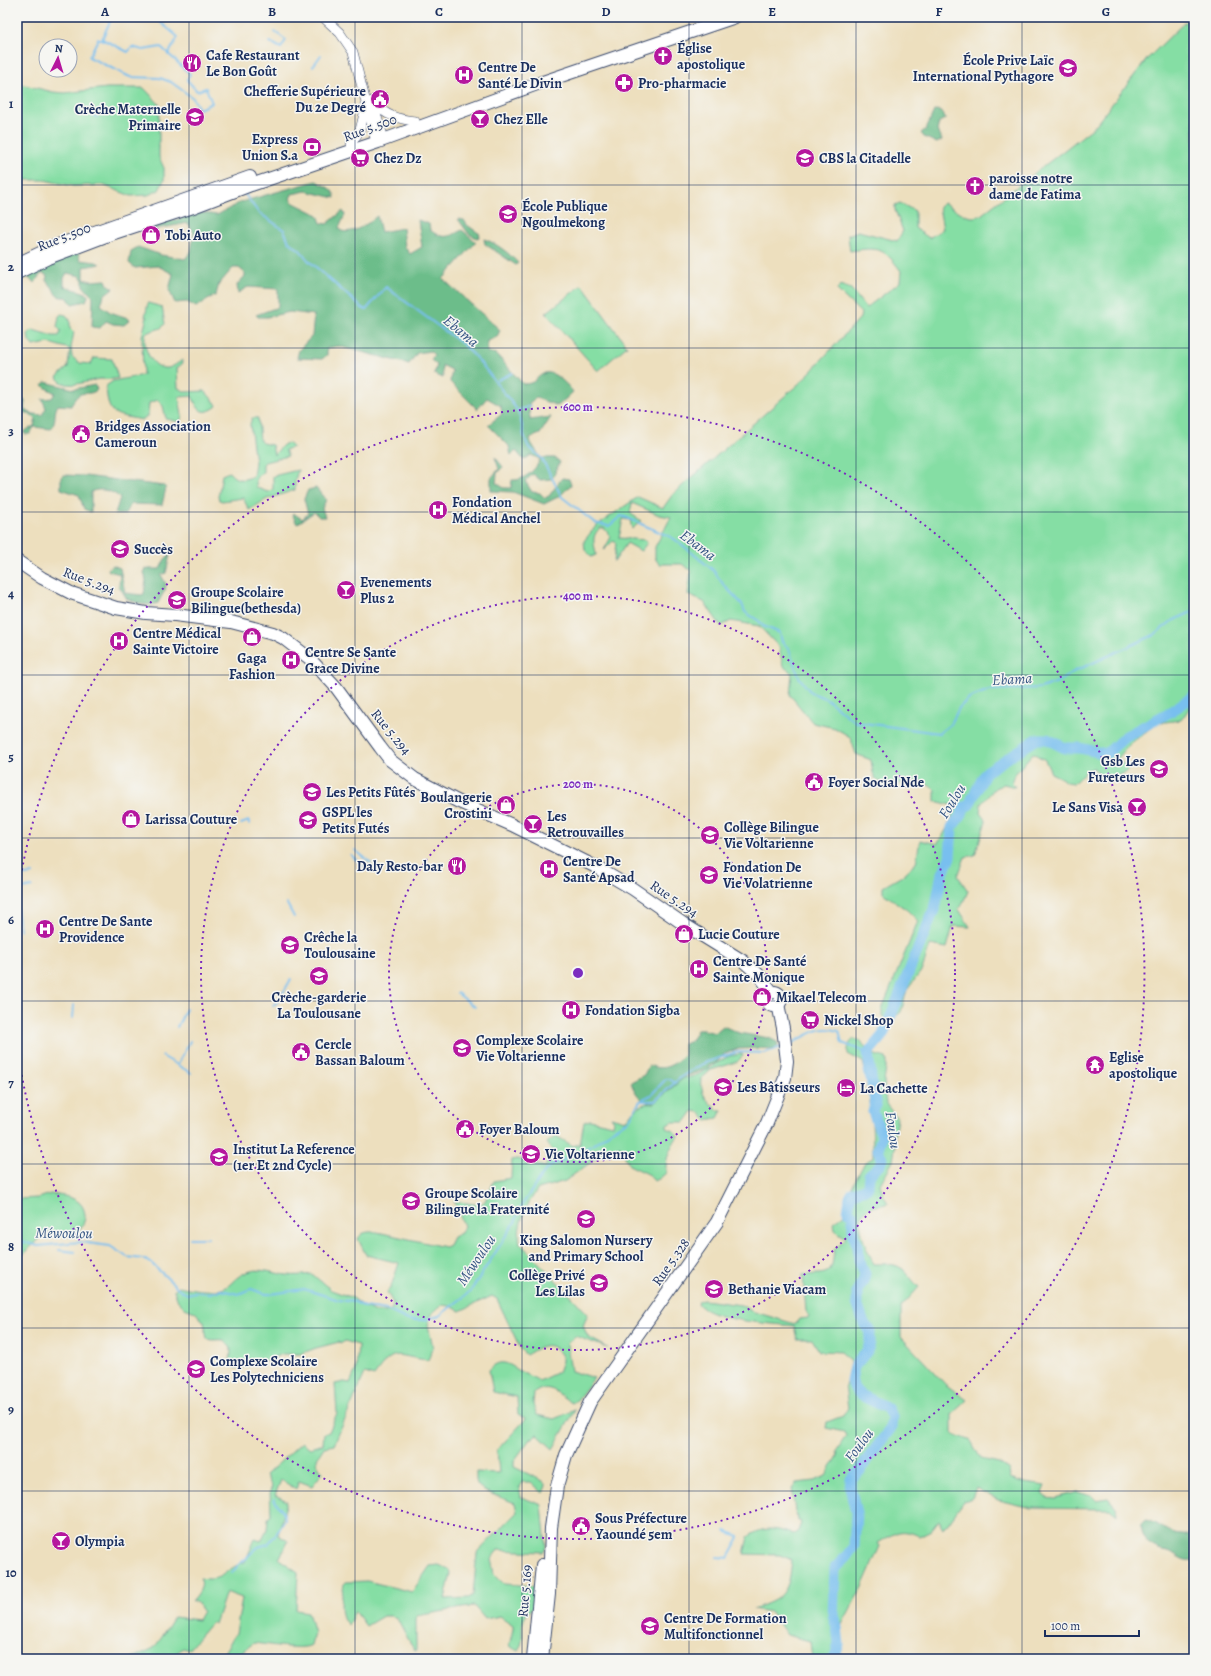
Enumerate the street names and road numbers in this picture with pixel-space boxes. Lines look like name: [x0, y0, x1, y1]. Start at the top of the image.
street label: Rue 5.500: [340, 109, 400, 147]
street label: Rue 5.500: [34, 218, 94, 256]
street label: Rue 5.294: [60, 562, 118, 600]
street label: Rue 5.294: [366, 705, 416, 759]
street label: Rue 5.294: [646, 876, 702, 922]
street label: Rue 5.328: [648, 1234, 694, 1290]
street label: Rue 5.169: [513, 1564, 537, 1618]

